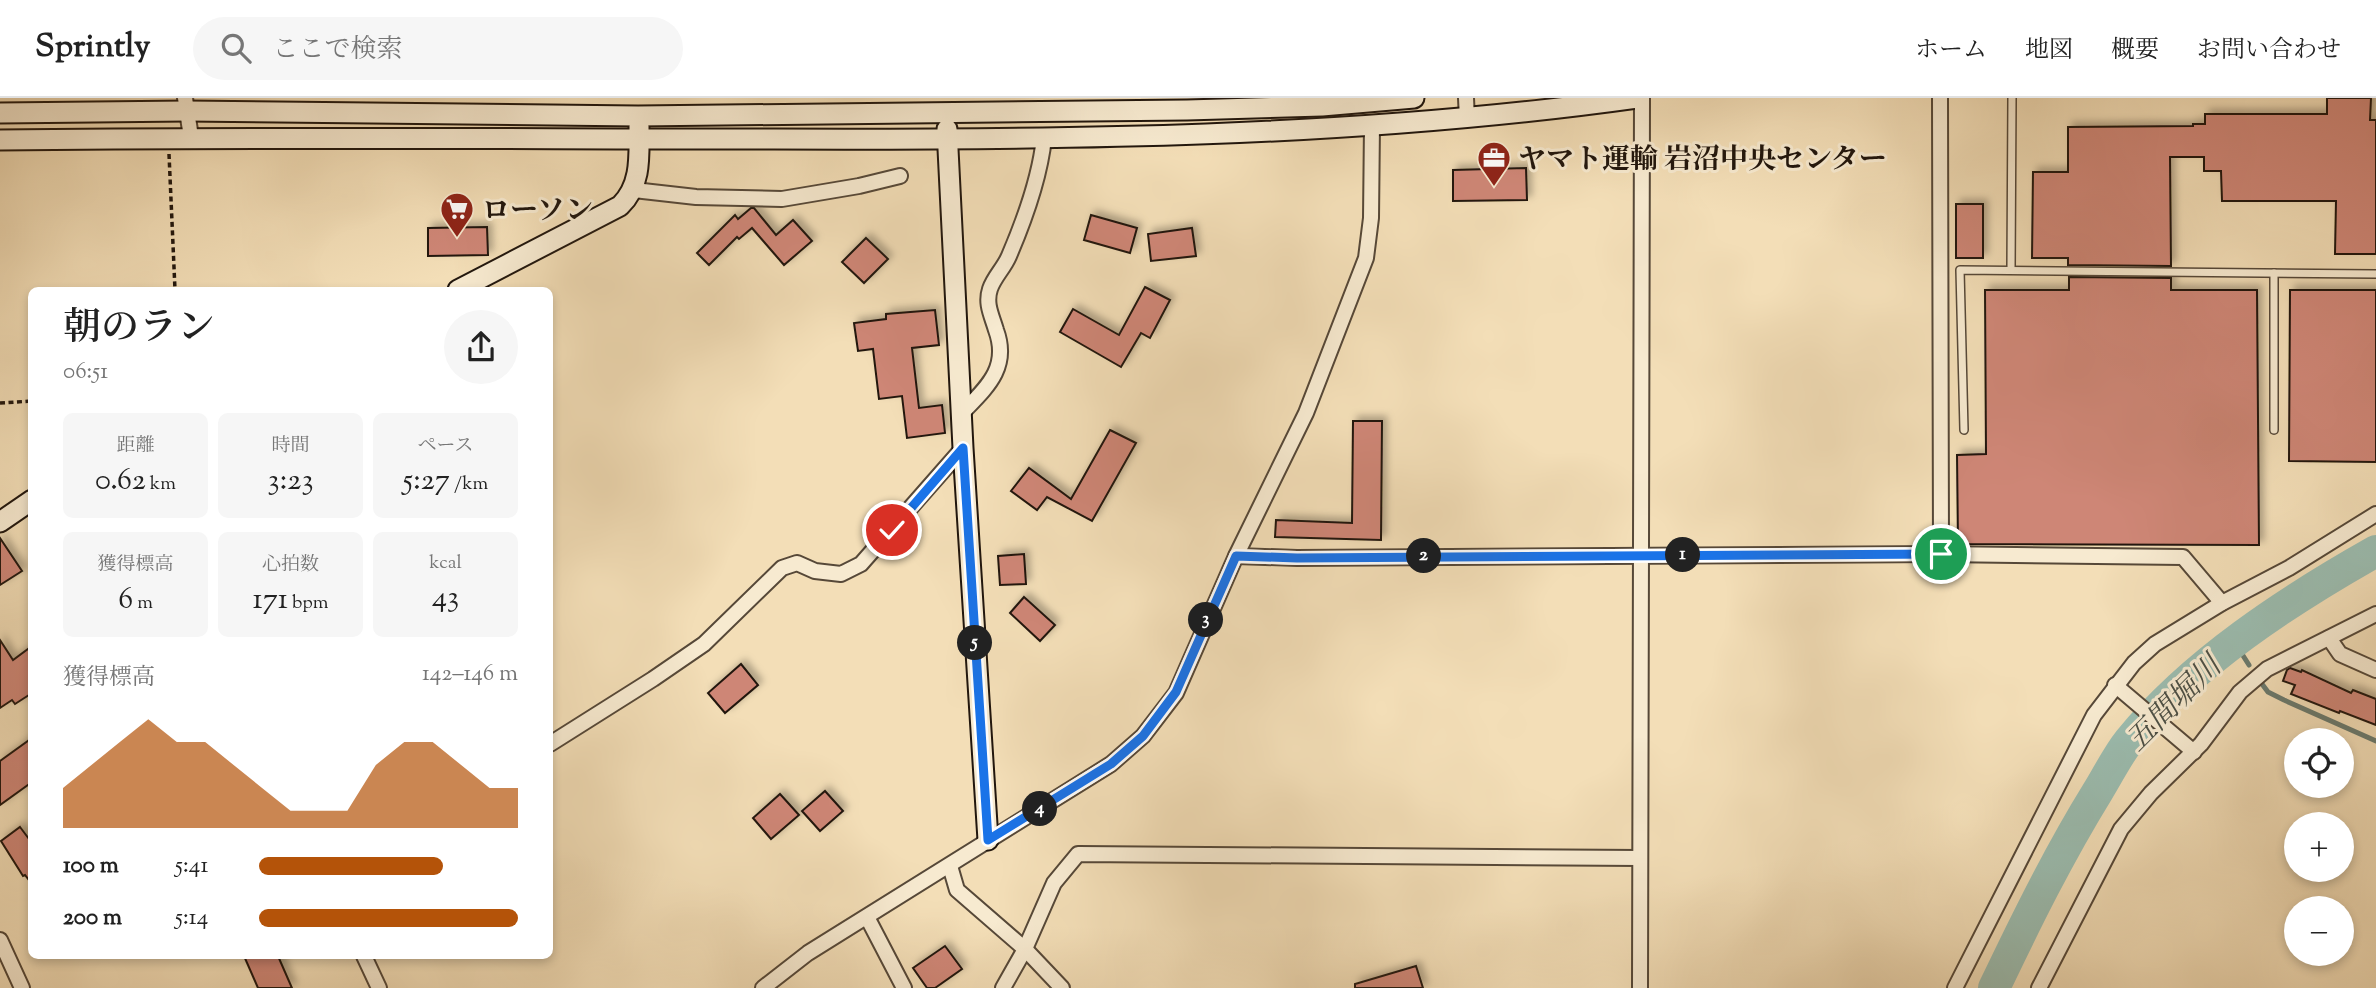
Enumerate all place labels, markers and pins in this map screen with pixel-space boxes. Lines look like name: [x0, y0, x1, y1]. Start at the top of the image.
office icon: ヤマト運輸 岩沼中央センター: [1475, 139, 1513, 188]
place label: ヤマト運輸 岩沼中央センター: [1518, 141, 1887, 181]
supermarket icon: ローソン: [438, 190, 476, 239]
place label: ローソン: [482, 192, 593, 232]
pin: [862, 500, 922, 560]
pin: [1911, 524, 1971, 584]
pin: 2: [1406, 538, 1442, 574]
pin: 1: [1666, 538, 1700, 573]
pin: 3: [1188, 602, 1224, 638]
pin: 5: [958, 626, 992, 660]
pin: 4: [1023, 792, 1058, 826]

